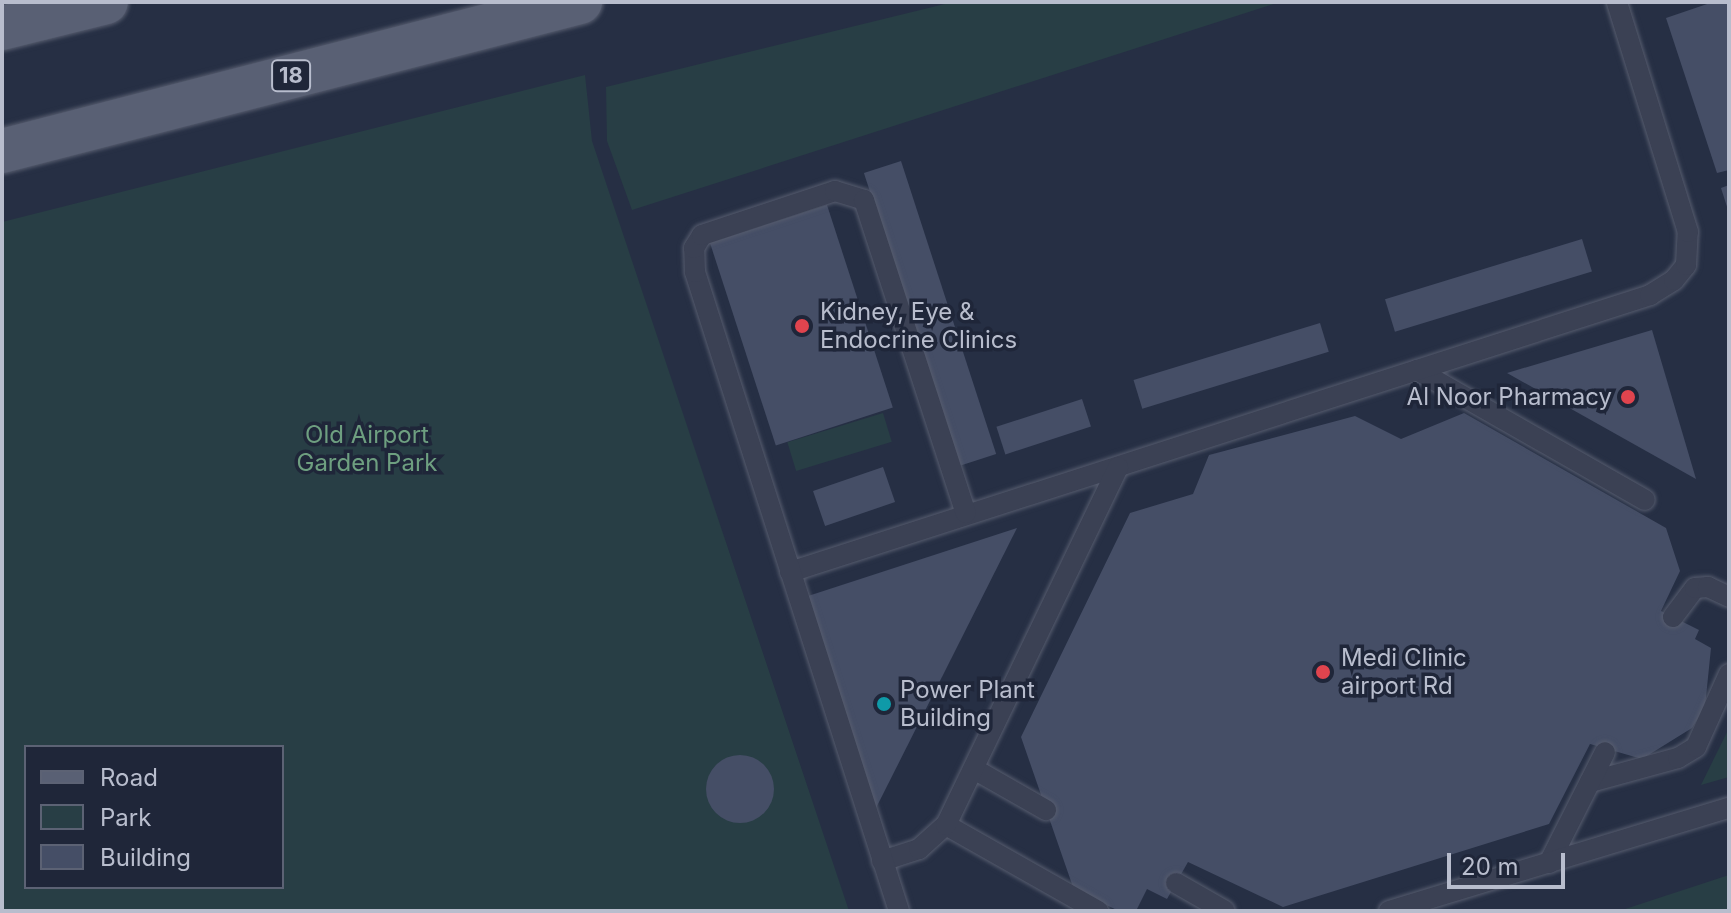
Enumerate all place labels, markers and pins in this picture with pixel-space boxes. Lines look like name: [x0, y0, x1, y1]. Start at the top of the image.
place label: Kidney, Eye & Endocrine Clinics: [820, 298, 1017, 354]
marker: Kidney, Eye & Endocrine Clinics: [791, 315, 813, 337]
place label: Al Noor Pharmacy: [1407, 383, 1612, 411]
marker: Al Noor Pharmacy: [1619, 388, 1637, 406]
place label: Medi Clinic airport Rd: [1341, 644, 1467, 700]
marker: Medi Clinic airport Rd: [1312, 661, 1334, 683]
place label: Power Plant Building: [900, 676, 1035, 732]
marker: Power Plant Building: [875, 695, 893, 713]

